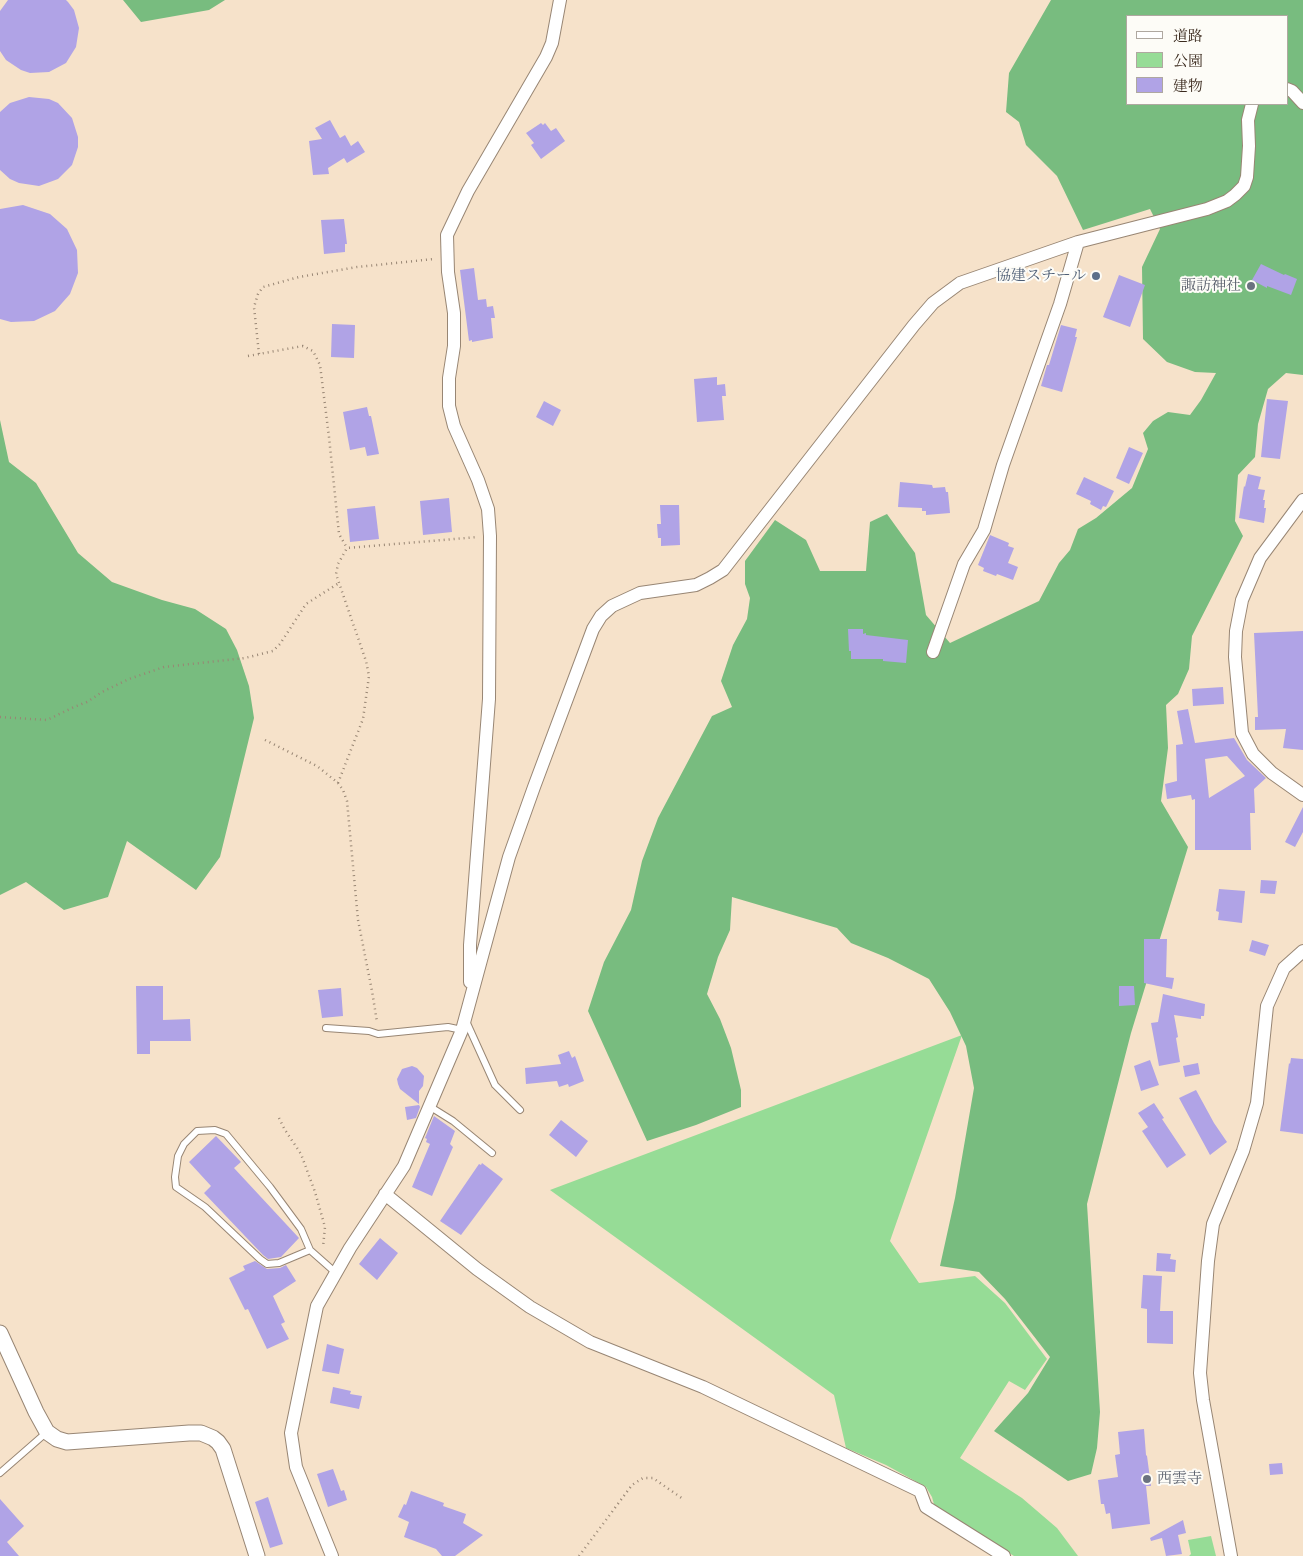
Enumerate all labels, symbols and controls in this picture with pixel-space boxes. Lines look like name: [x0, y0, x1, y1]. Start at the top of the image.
legend: [1126, 15, 1288, 105]
text: 道路: [1173, 26, 1203, 45]
text: 公園: [1173, 51, 1203, 70]
text: 建物: [1173, 76, 1203, 95]
place label: 協建スチール: [996, 267, 1086, 285]
marker: 協建スチール: [1090, 270, 1102, 282]
place label: 諏訪神社: [1181, 277, 1241, 295]
marker: 諏訪神社: [1245, 280, 1257, 292]
place label: 西雲寺: [1157, 1470, 1202, 1488]
marker: 西雲寺: [1141, 1473, 1153, 1485]

